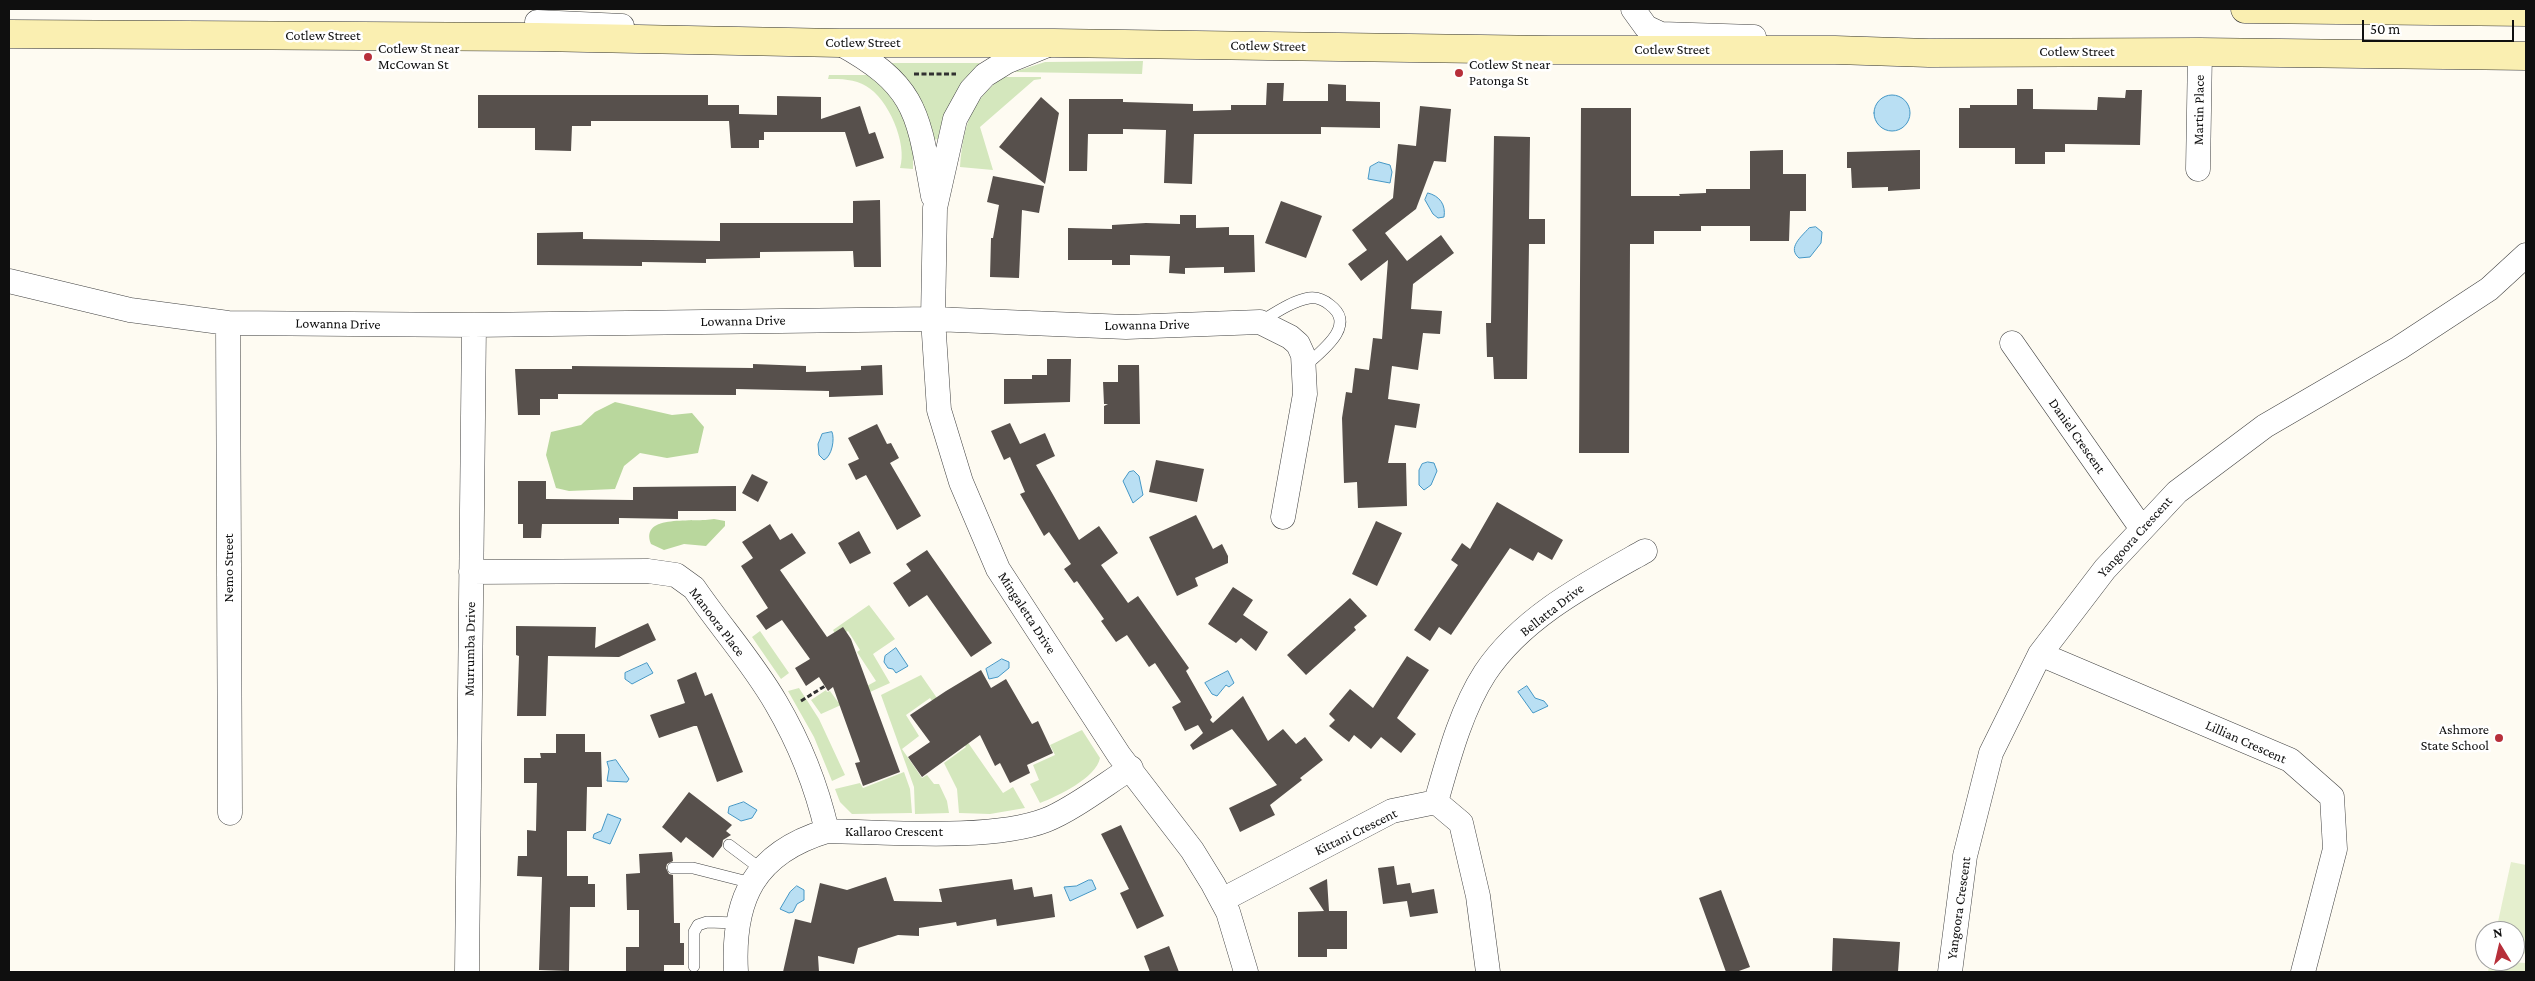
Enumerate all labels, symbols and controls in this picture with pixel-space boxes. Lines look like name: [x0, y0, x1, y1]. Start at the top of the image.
scale bar: [2365, 10, 2518, 42]
text: 50 m: [2370, 21, 2400, 37]
street label: Cotlew Street: [285, 28, 361, 44]
street label: Cotlew Street: [825, 35, 901, 51]
street label: Cotlew Street: [1230, 37, 1306, 55]
place label: Cotlew St near McCowan St: [378, 41, 459, 74]
street label: Cotlew Street: [1634, 42, 1710, 58]
street label: Cotlew Street: [2039, 44, 2115, 60]
marker: Cotlew St near McCowan St: [362, 51, 374, 63]
place label: Cotlew St near Patonga St: [1469, 57, 1550, 90]
marker: Cotlew St near Patonga St: [1453, 67, 1465, 79]
street label: Martin Place: [2190, 75, 2208, 145]
street label: Lowanna Drive: [700, 312, 786, 330]
street label: Lowanna Drive: [295, 315, 381, 333]
street label: Lowanna Drive: [1104, 316, 1190, 334]
street label: Daniel Crescent: [2045, 395, 2109, 477]
street label: Yangoora Crescent: [2094, 493, 2176, 581]
street label: Nemo Street: [221, 534, 237, 602]
street label: Mingaletta Drive: [994, 569, 1060, 657]
street label: Bellatta Drive: [1517, 580, 1587, 640]
street label: Manoora Place: [685, 584, 749, 660]
street label: Murrumba Drive: [461, 602, 479, 696]
street label: Lillian Crescent: [2203, 717, 2289, 767]
place label: Ashmore State School: [2421, 722, 2489, 754]
marker: Ashmore State School: [2493, 732, 2505, 744]
street label: Kittani Crescent: [1312, 805, 1400, 859]
street label: Kallaroo Crescent: [845, 824, 943, 840]
street label: Yangoora Crescent: [1943, 856, 1975, 960]
north arrow: [2475, 921, 2525, 971]
text: N: [2492, 924, 2504, 941]

